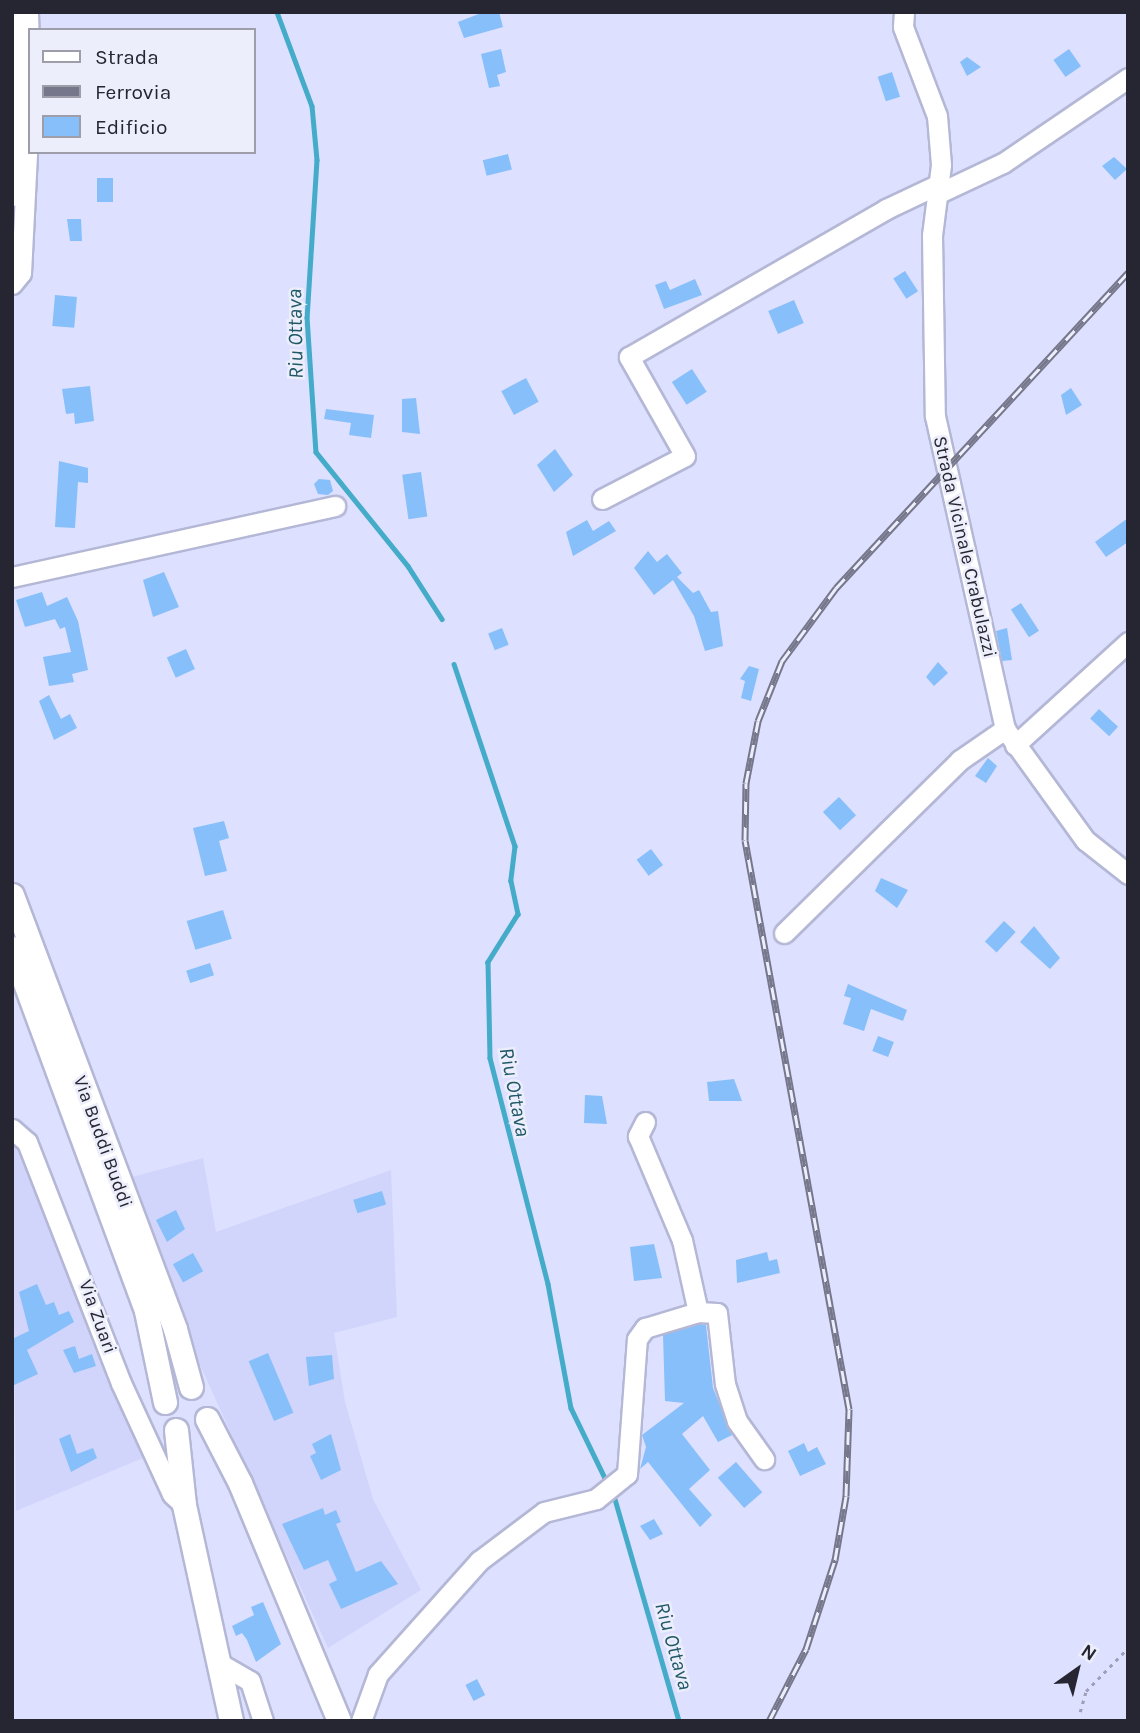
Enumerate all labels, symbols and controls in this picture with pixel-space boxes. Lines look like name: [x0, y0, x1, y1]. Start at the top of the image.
legend: [28, 28, 256, 154]
text: Strada: [95, 45, 159, 69]
text: Ferrovia: [95, 80, 171, 104]
text: Edificio: [95, 115, 168, 139]
water label: Riu Ottava: [282, 289, 308, 379]
street label: Strada Vicinale Crabulazzi: [927, 434, 1001, 660]
water label: Riu Ottava: [494, 1045, 536, 1139]
street label: Via Buddi Buddi: [68, 1073, 136, 1211]
street label: Via Zuari: [73, 1277, 121, 1357]
water label: Riu Ottava: [649, 1599, 699, 1693]
north arrow: [1042, 1635, 1112, 1705]
text: N: [1077, 1640, 1101, 1666]

